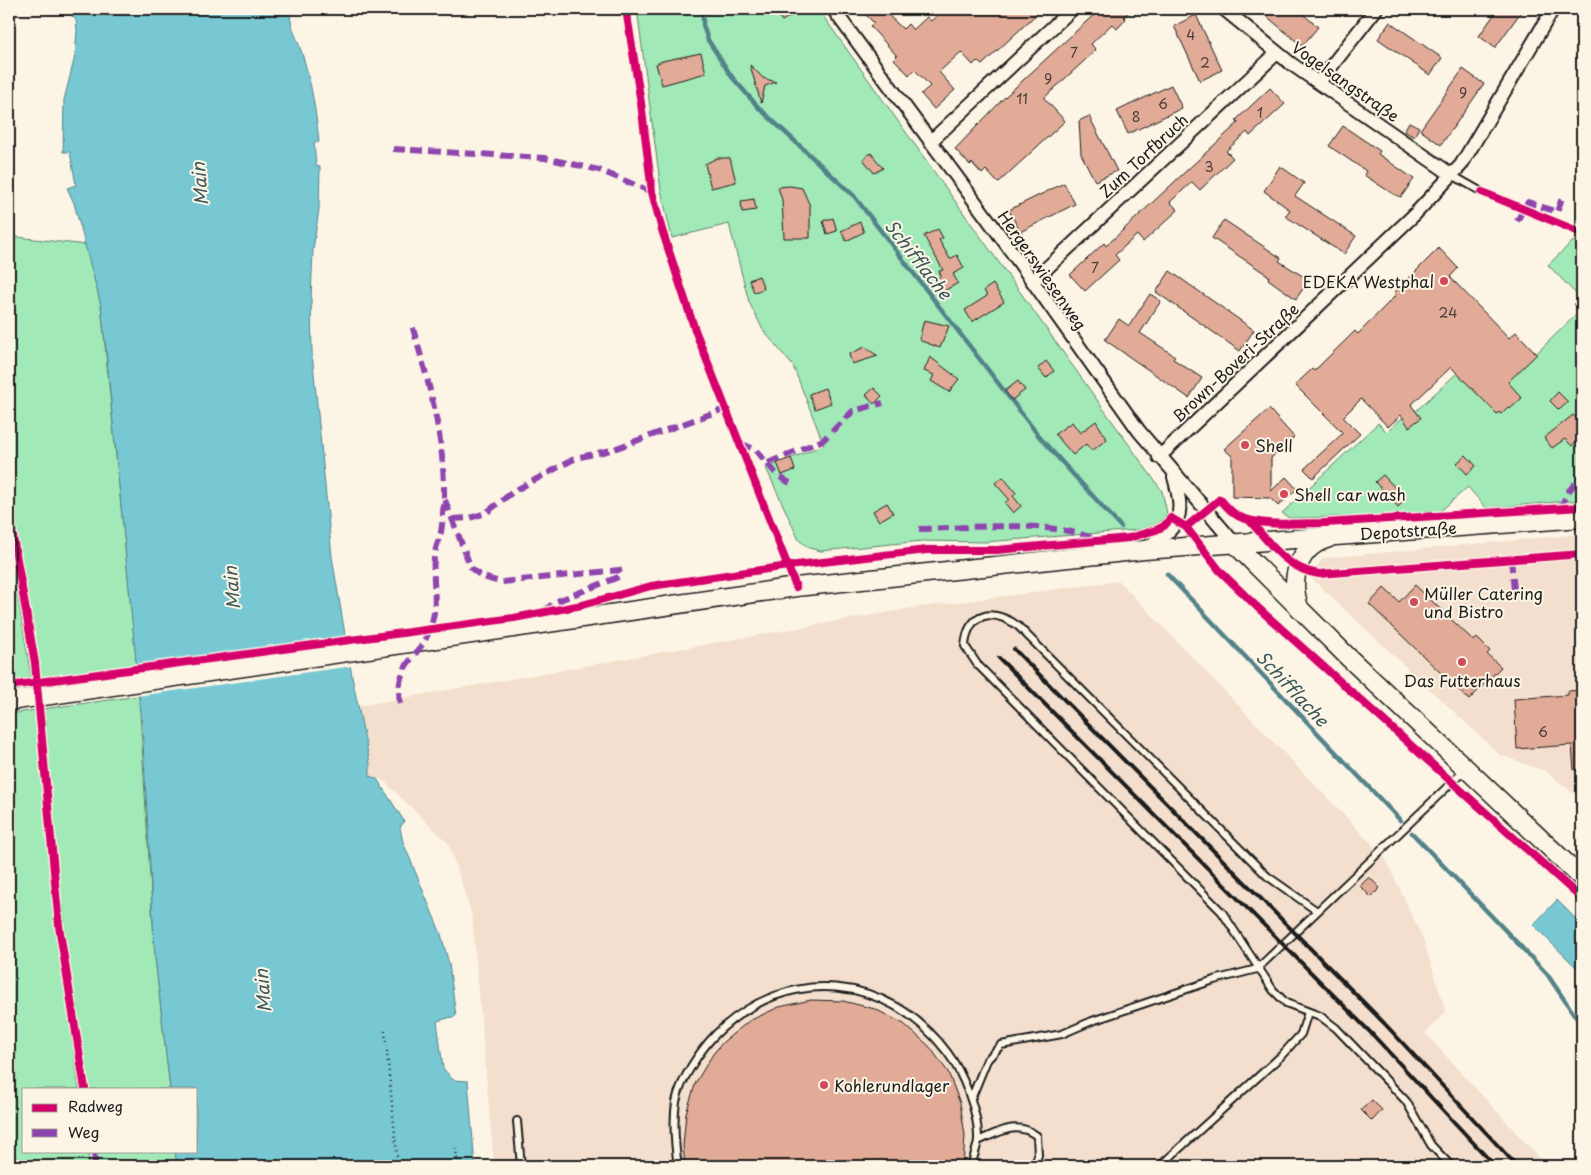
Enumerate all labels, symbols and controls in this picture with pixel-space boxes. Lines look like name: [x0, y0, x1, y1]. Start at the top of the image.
house number: 4: [1186, 24, 1196, 45]
street label: Vogelsangstraße: [1287, 35, 1405, 127]
house number: 7: [1070, 42, 1078, 63]
house number: 2: [1200, 52, 1210, 73]
house number: 9: [1044, 68, 1052, 89]
house number: 9: [1459, 82, 1467, 103]
house number: 11: [1016, 88, 1028, 109]
house number: 6: [1158, 93, 1168, 114]
house number: 1: [1257, 102, 1263, 123]
house number: 8: [1132, 106, 1140, 127]
street label: Zum Torfbruch: [1093, 107, 1193, 203]
house number: 3: [1204, 156, 1214, 177]
water label: Main: [184, 160, 214, 207]
street label: Hergerswiesenweg: [993, 205, 1093, 335]
water label: Schifflache: [879, 213, 960, 306]
house number: 7: [1091, 257, 1099, 278]
place label: EDEKA Westphal: [1303, 269, 1434, 293]
marker: EDEKA Westphal: [1438, 275, 1450, 287]
street label: Brown-Boveri-Straße: [1166, 297, 1304, 427]
house number: 24: [1439, 302, 1457, 323]
place label: Shell: [1255, 433, 1293, 457]
marker: Shell: [1239, 439, 1251, 451]
place label: Shell car wash: [1294, 482, 1406, 506]
marker: Shell car wash: [1278, 488, 1290, 500]
street label: Depotstraße: [1359, 515, 1457, 545]
water label: Main: [216, 564, 246, 611]
place label: Müller Catering und Bistro: [1424, 581, 1543, 623]
marker: Müller Catering und Bistro: [1408, 596, 1420, 608]
water label: Schifflache: [1251, 644, 1336, 733]
marker: Das Futterhaus: [1456, 656, 1468, 668]
place label: Das Futterhaus: [1404, 668, 1520, 692]
house number: 6: [1538, 721, 1548, 742]
water label: Main: [247, 967, 277, 1014]
place label: Kohlerundlager: [834, 1073, 950, 1097]
marker: Kohlerundlager: [818, 1079, 830, 1091]
legend: [22, 1088, 198, 1152]
text: Radweg: [68, 1094, 123, 1117]
text: Weg: [68, 1120, 99, 1143]

